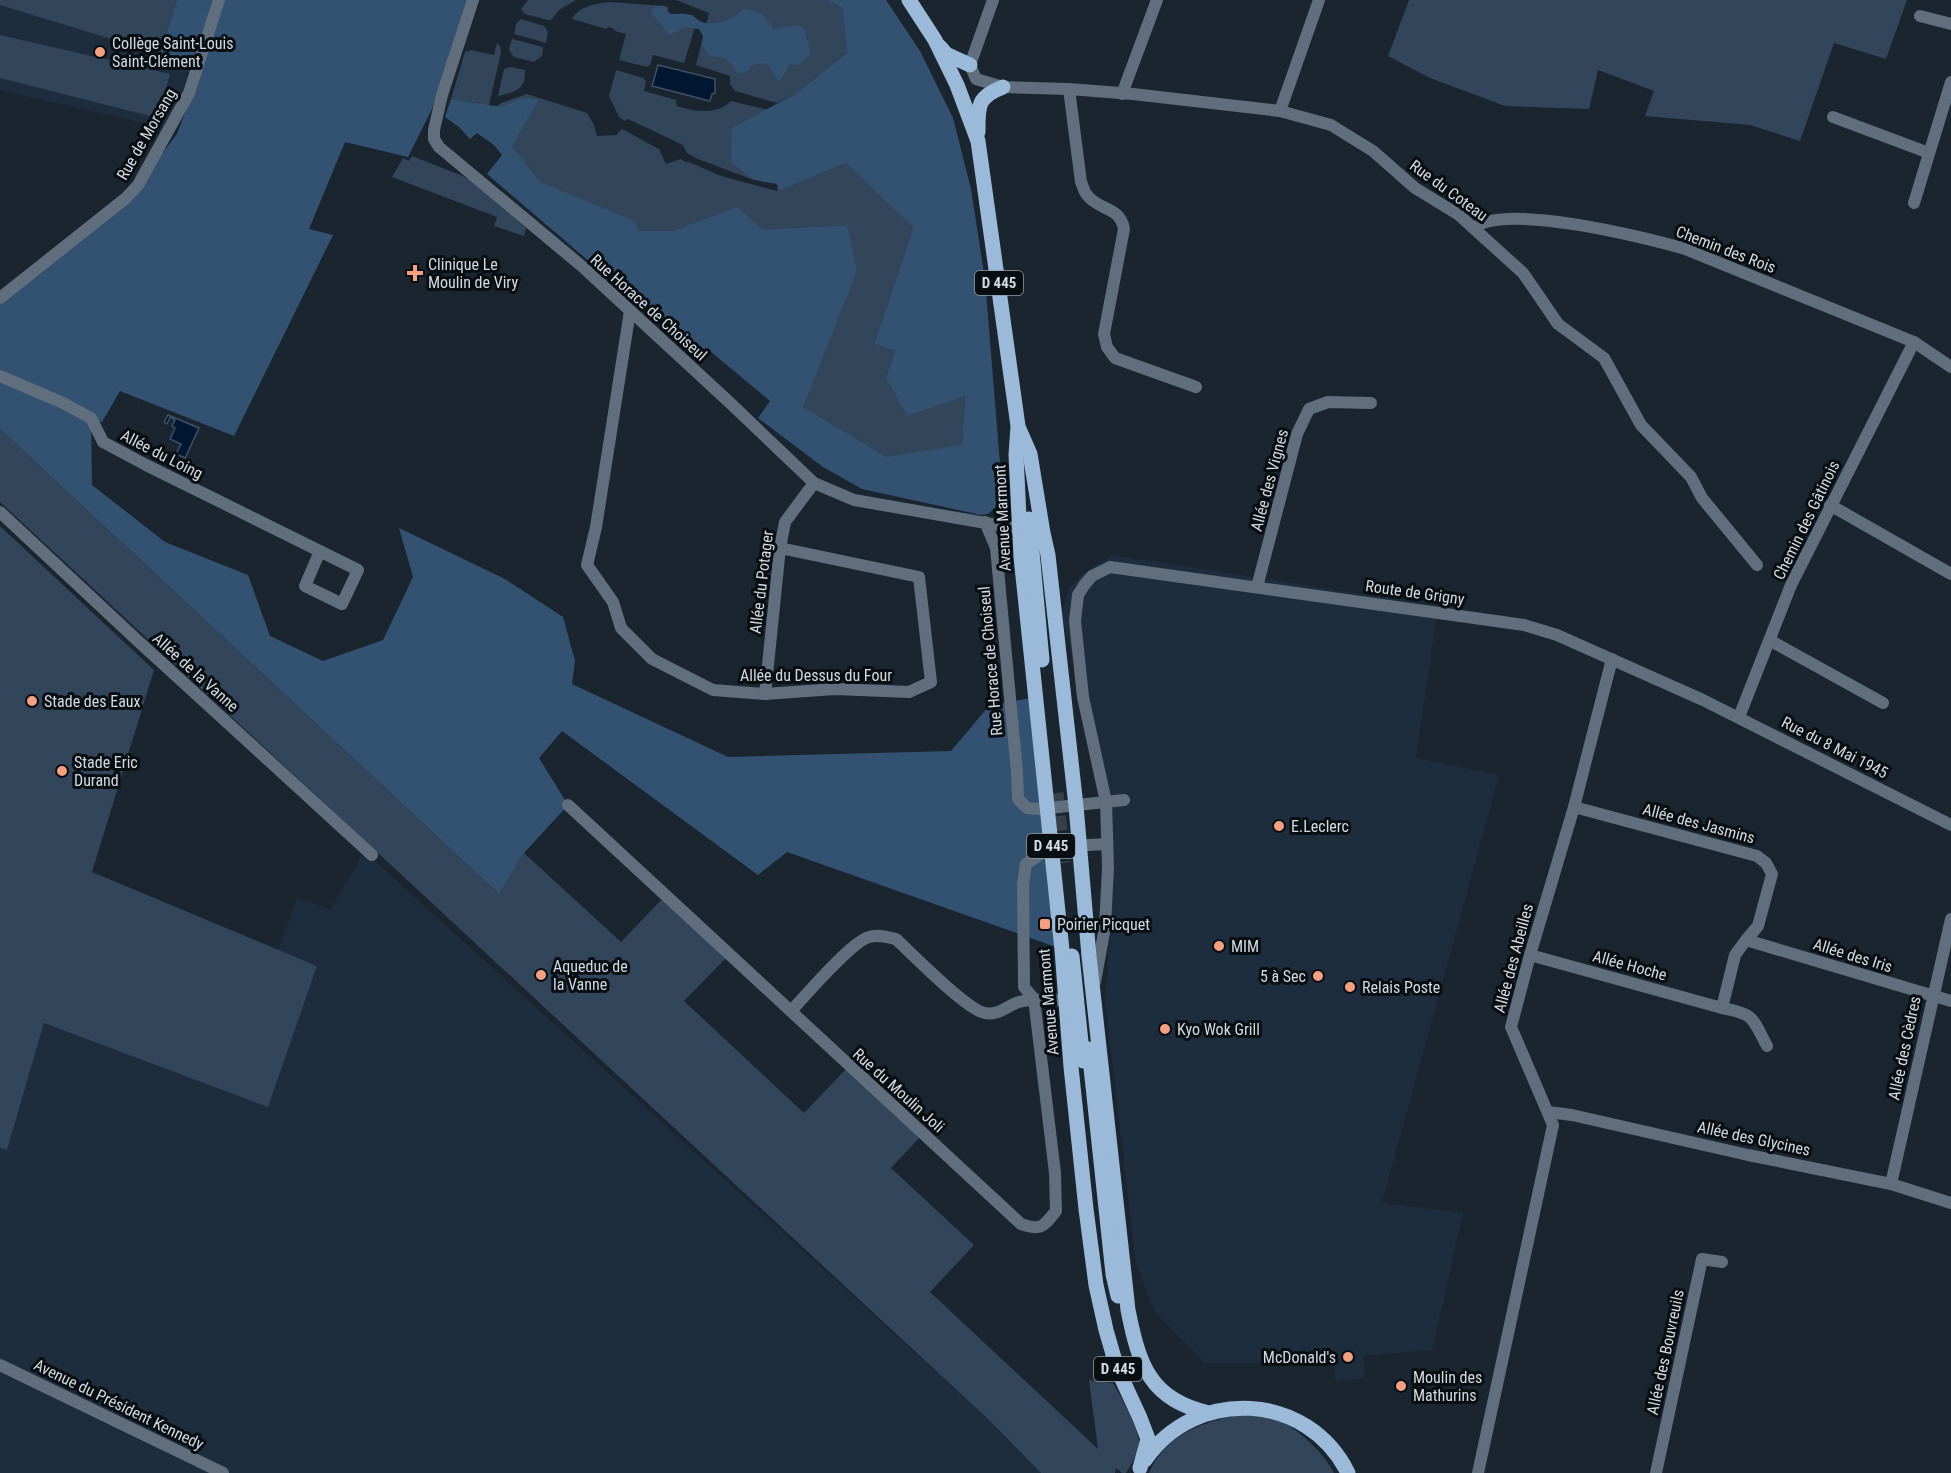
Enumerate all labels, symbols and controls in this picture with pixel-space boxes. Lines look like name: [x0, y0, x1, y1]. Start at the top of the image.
place label: Collège Saint-Louis Saint-Clément: [112, 34, 233, 71]
marker: Collège Saint-Louis Saint-Clément: [93, 45, 107, 59]
street label: Rue de Morsang: [113, 85, 180, 183]
street label: Rue du Coteau: [1406, 156, 1491, 225]
street label: Chemin des Rois: [1673, 222, 1778, 277]
street label: Rue Horace de Choiseul: [587, 250, 711, 365]
place label: Clinique Le Moulin de Viry: [428, 255, 518, 292]
marker: Clinique Le Moulin de Viry: [406, 264, 424, 282]
road number: D 445: [975, 271, 1023, 295]
street label: Allée du Loing: [118, 426, 206, 483]
street label: Allée des Vignes: [1247, 427, 1292, 533]
street label: Chemin des Gâtinois: [1769, 458, 1844, 583]
street label: Avenue Marmont: [990, 464, 1015, 572]
street label: Allée du Potager: [746, 529, 777, 635]
street label: Route de Grigny: [1364, 576, 1466, 609]
street label: Rue Horace de Choiseul: [974, 585, 1006, 736]
street label: Allée de la Vanne: [149, 629, 242, 716]
street label: Allée du Dessus du Four: [740, 666, 892, 685]
place label: Stade des Eaux: [44, 692, 141, 711]
marker: Stade des Eaux: [25, 694, 39, 708]
street label: Rue du 8 Mai 1945: [1778, 712, 1891, 783]
place label: Stade Eric Durand: [74, 753, 138, 790]
marker: Stade Eric Durand: [55, 764, 69, 778]
street label: Allée des Jasmins: [1641, 799, 1757, 848]
place label: E.Leclerc: [1291, 817, 1349, 836]
marker: E.Leclerc: [1272, 819, 1286, 833]
road number: D 445: [1027, 834, 1075, 858]
street label: Allée des Abeilles: [1490, 902, 1537, 1015]
place label: Poirier Picquet: [1057, 915, 1150, 934]
marker: Poirier Picquet: [1038, 917, 1052, 931]
street label: Allée des Iris: [1811, 934, 1895, 976]
place label: MIM: [1231, 937, 1259, 956]
marker: MIM: [1212, 939, 1226, 953]
street label: Allée Hoche: [1591, 946, 1669, 984]
street label: Avenue Marmont: [1034, 948, 1063, 1056]
place label: Aqueduc de la Vanne: [553, 957, 628, 994]
place label: 5 à Sec: [1260, 967, 1306, 986]
marker: Aqueduc de la Vanne: [534, 968, 548, 982]
marker: 5 à Sec: [1311, 969, 1325, 983]
place label: Relais Poste: [1362, 978, 1440, 997]
marker: Relais Poste: [1343, 980, 1357, 994]
street label: Allée des Cèdres: [1884, 994, 1925, 1102]
place label: Kyo Wok Grill: [1177, 1020, 1260, 1039]
marker: Kyo Wok Grill: [1158, 1022, 1172, 1036]
street label: Rue du Moulin Joli: [849, 1044, 948, 1136]
street label: Allée des Glycines: [1696, 1117, 1812, 1160]
street label: Allée des Bouvreuils: [1643, 1288, 1688, 1416]
place label: McDonald's: [1263, 1348, 1336, 1367]
marker: McDonald's: [1341, 1350, 1355, 1364]
street label: Avenue du Président Kennedy: [31, 1355, 207, 1454]
road number: D 445: [1094, 1357, 1142, 1381]
place label: Moulin des Mathurins: [1413, 1368, 1482, 1405]
marker: Moulin des Mathurins: [1394, 1379, 1408, 1393]

